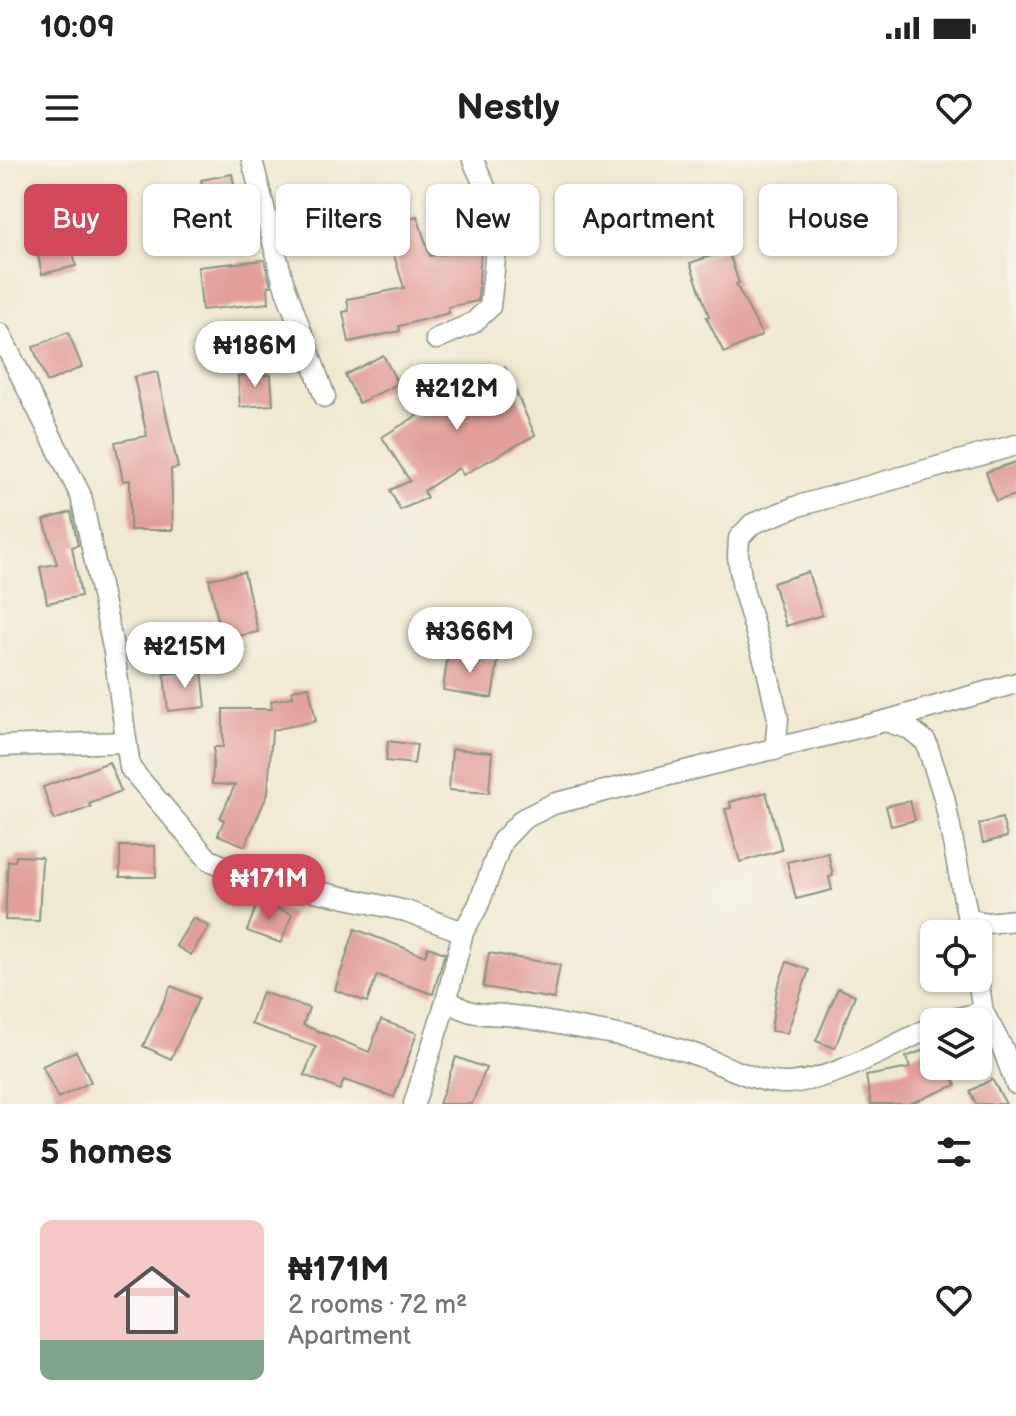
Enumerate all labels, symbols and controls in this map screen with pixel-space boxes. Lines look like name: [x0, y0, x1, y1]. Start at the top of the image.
text: 10:09: [40, 10, 115, 46]
icon: menu: [40, 86, 84, 130]
icon: heart: [932, 86, 976, 130]
text: Nestly: [457, 87, 560, 130]
chip: Buy: [24, 184, 127, 256]
chip: Rent: [143, 184, 260, 256]
chip: Filters: [276, 184, 410, 256]
chip: New: [426, 184, 539, 256]
chip: Apartment: [555, 184, 743, 256]
chip: House: [759, 184, 897, 256]
pin: ₦186M: [199, 321, 311, 389]
text: ₦186M: [213, 331, 297, 362]
pin: ₦212M: [401, 364, 513, 432]
text: ₦212M: [416, 374, 498, 405]
pin: ₦366M: [414, 607, 526, 675]
text: ₦366M: [426, 617, 514, 648]
pin: ₦215M: [129, 622, 241, 690]
text: ₦215M: [144, 632, 226, 663]
pin: ₦171M: [213, 854, 325, 922]
text: ₦171M: [230, 864, 308, 895]
map controls: [920, 920, 992, 1080]
button: locate: [920, 920, 992, 992]
button: layers: [920, 1008, 992, 1080]
icon: filters: [932, 1130, 976, 1174]
text: 5 homes: [40, 1132, 172, 1173]
text: ₦171M: [288, 1249, 389, 1290]
icon: home: [104, 1252, 200, 1348]
icon: heart: [932, 1278, 976, 1322]
text: 2 rooms · 72 m²: [288, 1290, 467, 1321]
text: Apartment: [288, 1321, 411, 1352]

